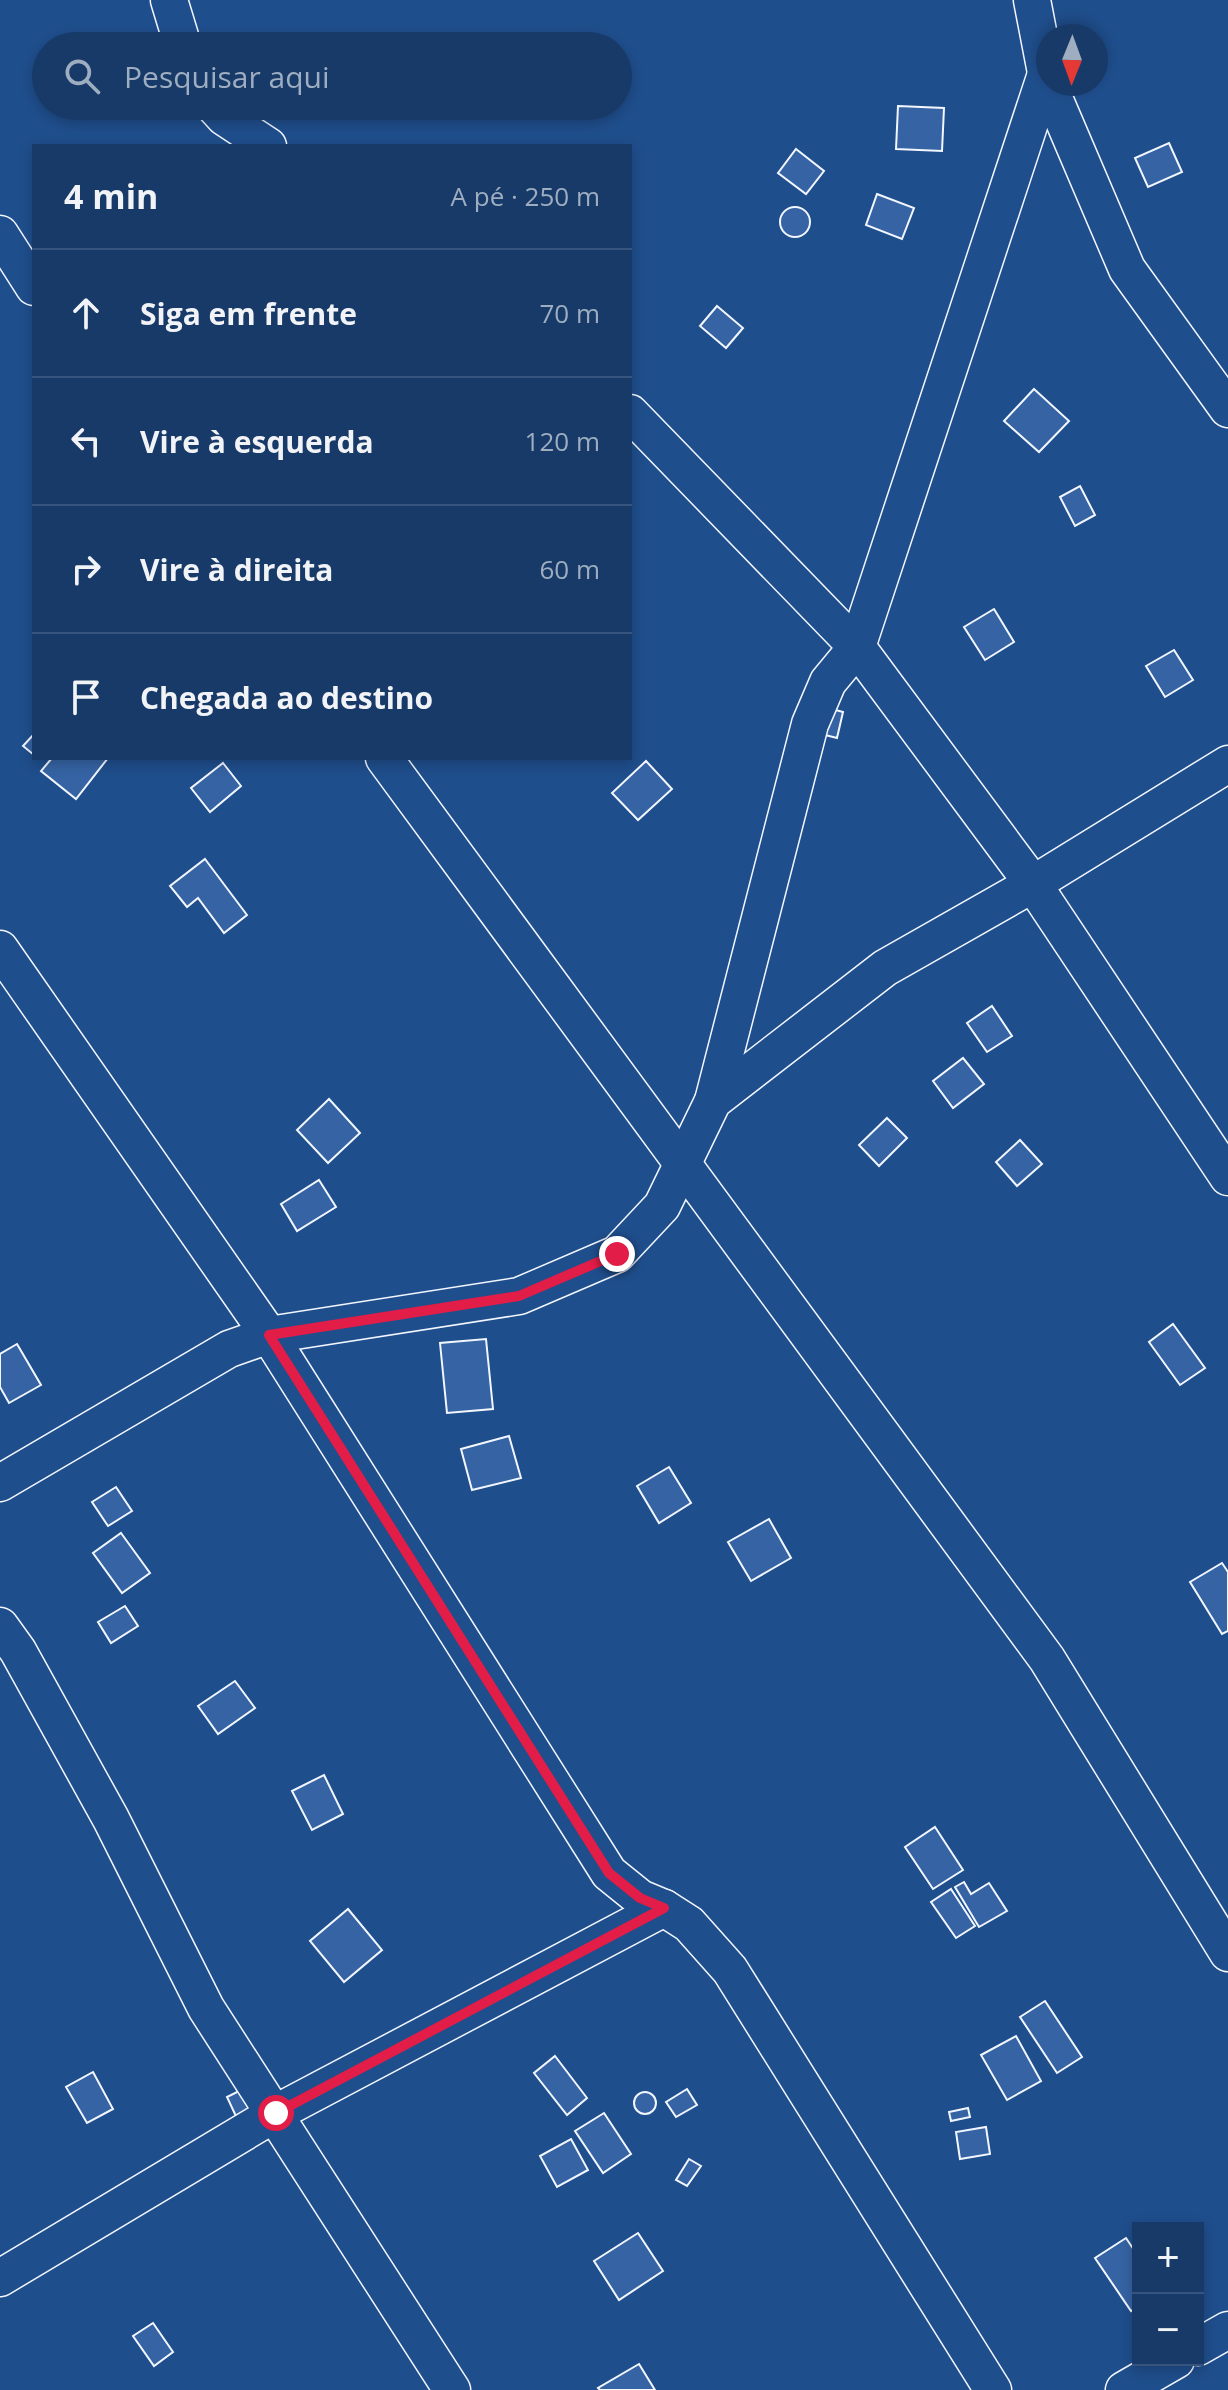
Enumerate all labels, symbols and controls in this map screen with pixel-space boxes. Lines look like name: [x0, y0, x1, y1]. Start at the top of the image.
north arrow: [1036, 24, 1108, 96]
search box: [32, 32, 632, 120]
icon: search: [60, 54, 104, 98]
text: Pesquisar aqui: [124, 56, 330, 97]
text: 4 min: [64, 173, 158, 219]
text: A pé · 250 m: [451, 178, 600, 214]
icon: ahead: [64, 291, 108, 335]
text: Siga em frente: [140, 293, 357, 334]
text: 70 m: [539, 295, 600, 331]
icon: left: [64, 419, 108, 463]
text: Vire à esquerda: [140, 421, 374, 462]
text: 120 m: [525, 423, 600, 459]
icon: right: [64, 547, 108, 591]
text: Vire à direita: [140, 549, 334, 590]
text: 60 m: [539, 551, 600, 587]
icon: arrive: [64, 675, 108, 719]
text: Chegada ao destino: [140, 677, 433, 718]
route end: [599, 1236, 635, 1272]
route start: [258, 2095, 294, 2131]
map controls: [1132, 2222, 1204, 2366]
button: +: [1132, 2222, 1204, 2294]
button: −: [1132, 2294, 1204, 2366]

